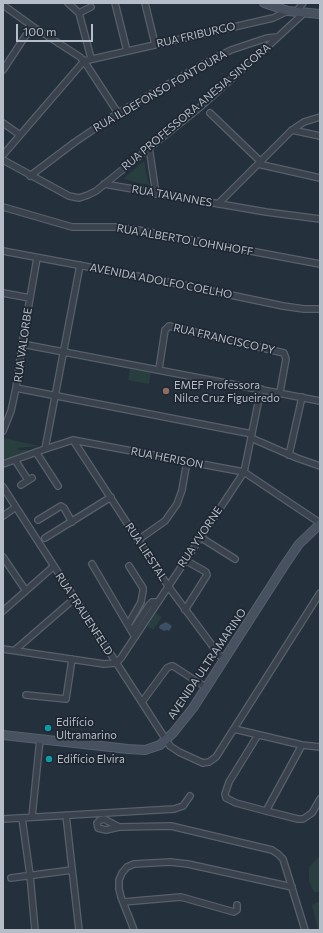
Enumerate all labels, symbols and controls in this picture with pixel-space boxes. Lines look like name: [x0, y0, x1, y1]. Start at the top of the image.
scale bar: [18, 16, 95, 42]
street label: RUA FRIBURGO: [155, 19, 237, 51]
text: 100 m: [23, 24, 57, 38]
street label: RUA PROFESSORA ANESIA SINCORA: [119, 41, 273, 173]
street label: RUA ILDEFONSO FONTOURA: [91, 47, 229, 135]
street label: RUA TAVANNES: [131, 182, 213, 210]
street label: RUA ALBERTO LOHNHOFF: [116, 221, 254, 259]
street label: AVENIDA ADOLFO COELHO: [89, 261, 233, 301]
street label: RUA VALORBE: [11, 307, 35, 383]
street label: RUA FRANCISCO PY: [172, 321, 276, 357]
place label: EMEF Professora Nilce Cruz Figueiredo: [174, 378, 280, 404]
marker: EMEF Professora Nilce Cruz Figueiredo: [161, 386, 171, 396]
street label: RUA HERISON: [130, 445, 204, 471]
street label: RUA YVORNE: [175, 504, 225, 570]
street label: RUA LIESTAL: [122, 520, 170, 584]
street label: RUA FRAUENFELD: [52, 570, 116, 658]
street label: AVENIDA ULTRAMARINO: [165, 606, 249, 722]
place label: Edifício Ultramarino: [56, 715, 117, 741]
marker: Edifício Ultramarino: [43, 723, 53, 733]
place label: Edifício Elvira: [57, 752, 125, 766]
marker: Edifício Elvira: [44, 754, 54, 764]

